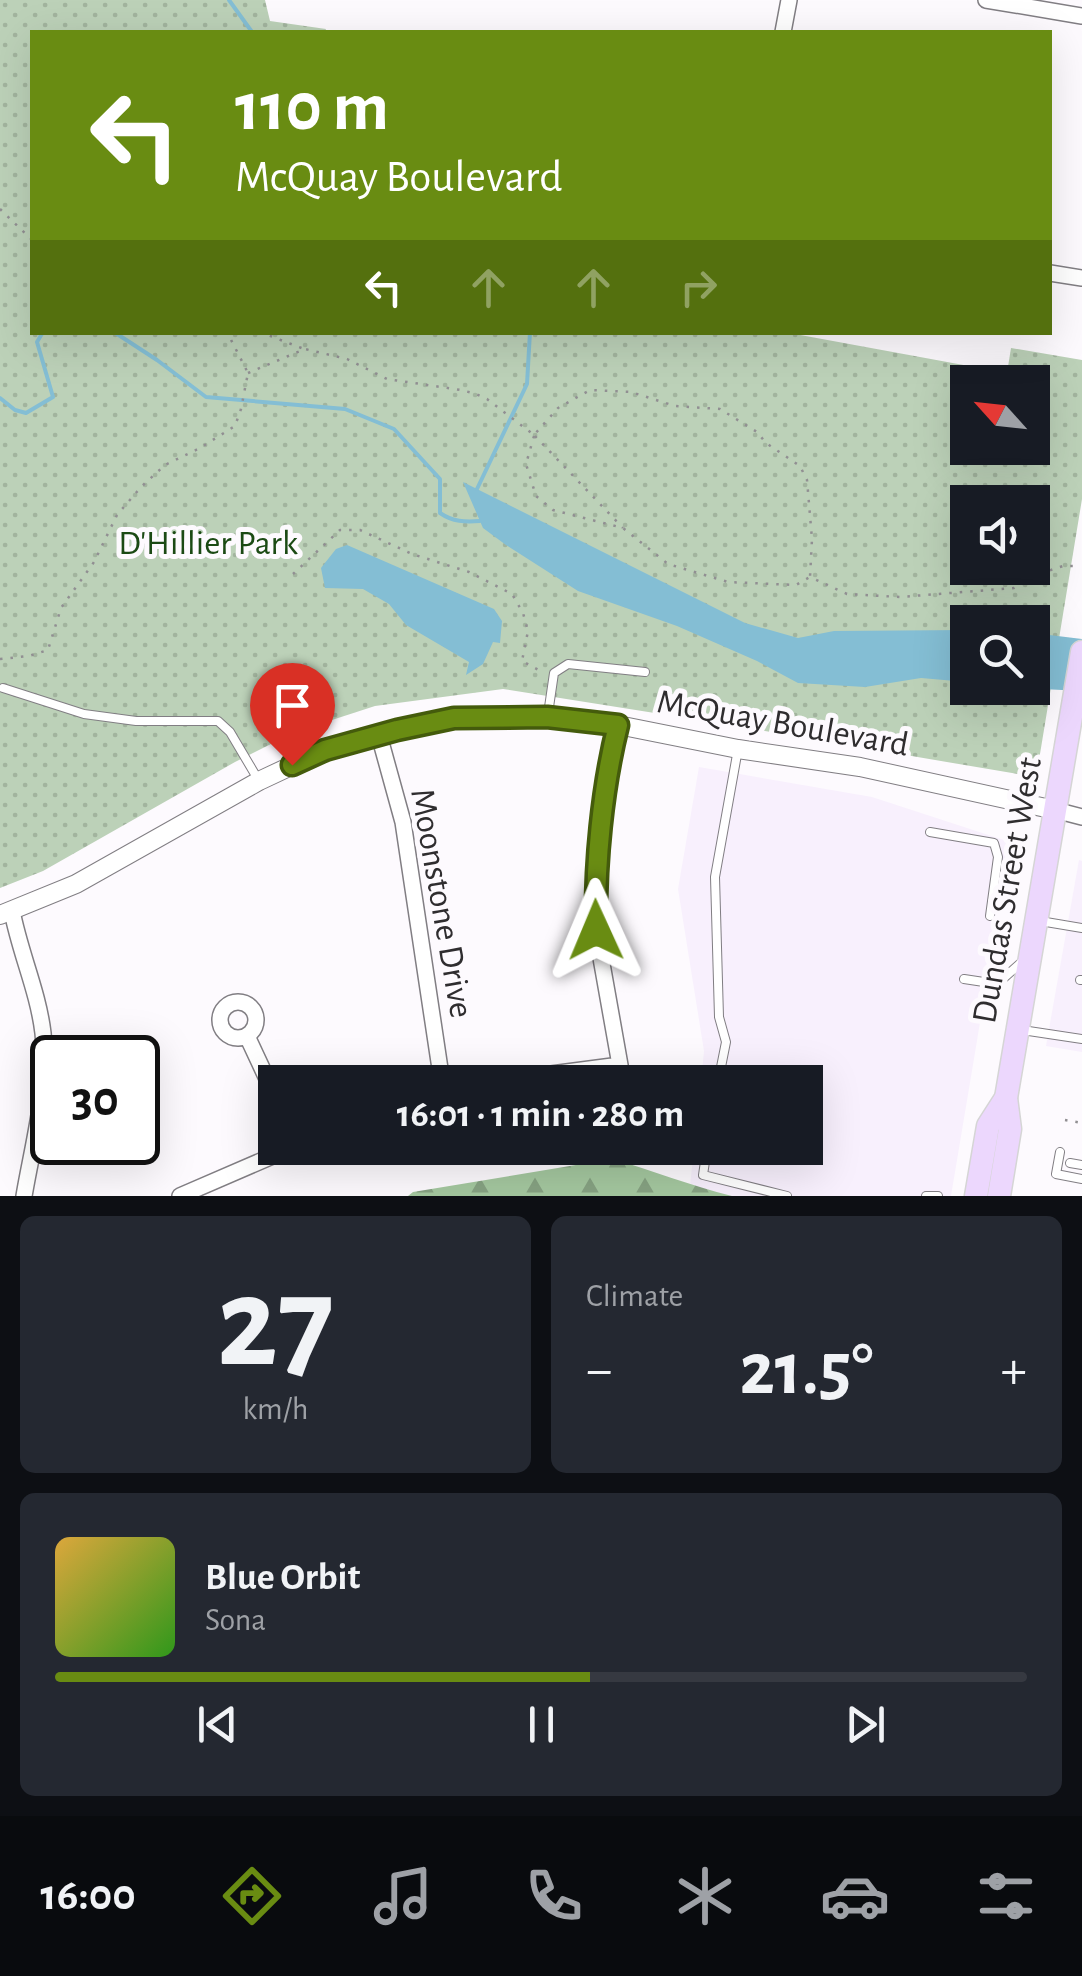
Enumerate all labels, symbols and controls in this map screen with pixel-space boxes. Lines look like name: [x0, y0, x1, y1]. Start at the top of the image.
icon: left: [70, 70, 200, 200]
text: 110 m: [235, 73, 389, 143]
text: McQuay Boulevard: [235, 155, 563, 200]
icon: left: [356, 260, 411, 315]
icon: ahead: [461, 260, 516, 315]
icon: ahead: [566, 260, 621, 315]
icon: right: [671, 260, 726, 315]
north arrow: [950, 365, 1050, 465]
map controls: [950, 365, 1050, 705]
button: sound: [950, 485, 1050, 585]
park label: D'Hillier Park: [118, 526, 298, 561]
button: search: [950, 605, 1050, 705]
pin: [250, 663, 335, 766]
icon: arrive: [265, 678, 320, 733]
street label: McQuay Boulevard: [654, 684, 911, 763]
street label: Dundas Street West: [967, 755, 1048, 1026]
street label: Moonstone Drive: [404, 786, 479, 1021]
position arrow: [544, 878, 648, 982]
speed limit sign: 30: [30, 1035, 160, 1165]
text: 16:01 · 1 min · 280 m: [397, 1096, 684, 1134]
text: 27: [217, 1260, 334, 1390]
text: Climate: [586, 1280, 683, 1312]
text: 21.5°: [740, 1333, 873, 1408]
text: −: [586, 1343, 612, 1398]
text: +: [1001, 1343, 1027, 1398]
text: km/h: [242, 1393, 309, 1425]
text: Blue Orbit: [205, 1559, 360, 1597]
text: Sona: [205, 1604, 266, 1636]
icon: previous: [190, 1697, 245, 1752]
icon: pause: [514, 1697, 569, 1752]
icon: next: [838, 1697, 893, 1752]
icon: directions: [217, 1861, 287, 1931]
icon: music: [368, 1861, 438, 1931]
icon: phone: [519, 1861, 589, 1931]
icon: climate: [670, 1861, 740, 1931]
icon: car: [820, 1861, 890, 1931]
icon: filters: [971, 1861, 1041, 1931]
text: 16:00: [40, 1873, 136, 1918]

